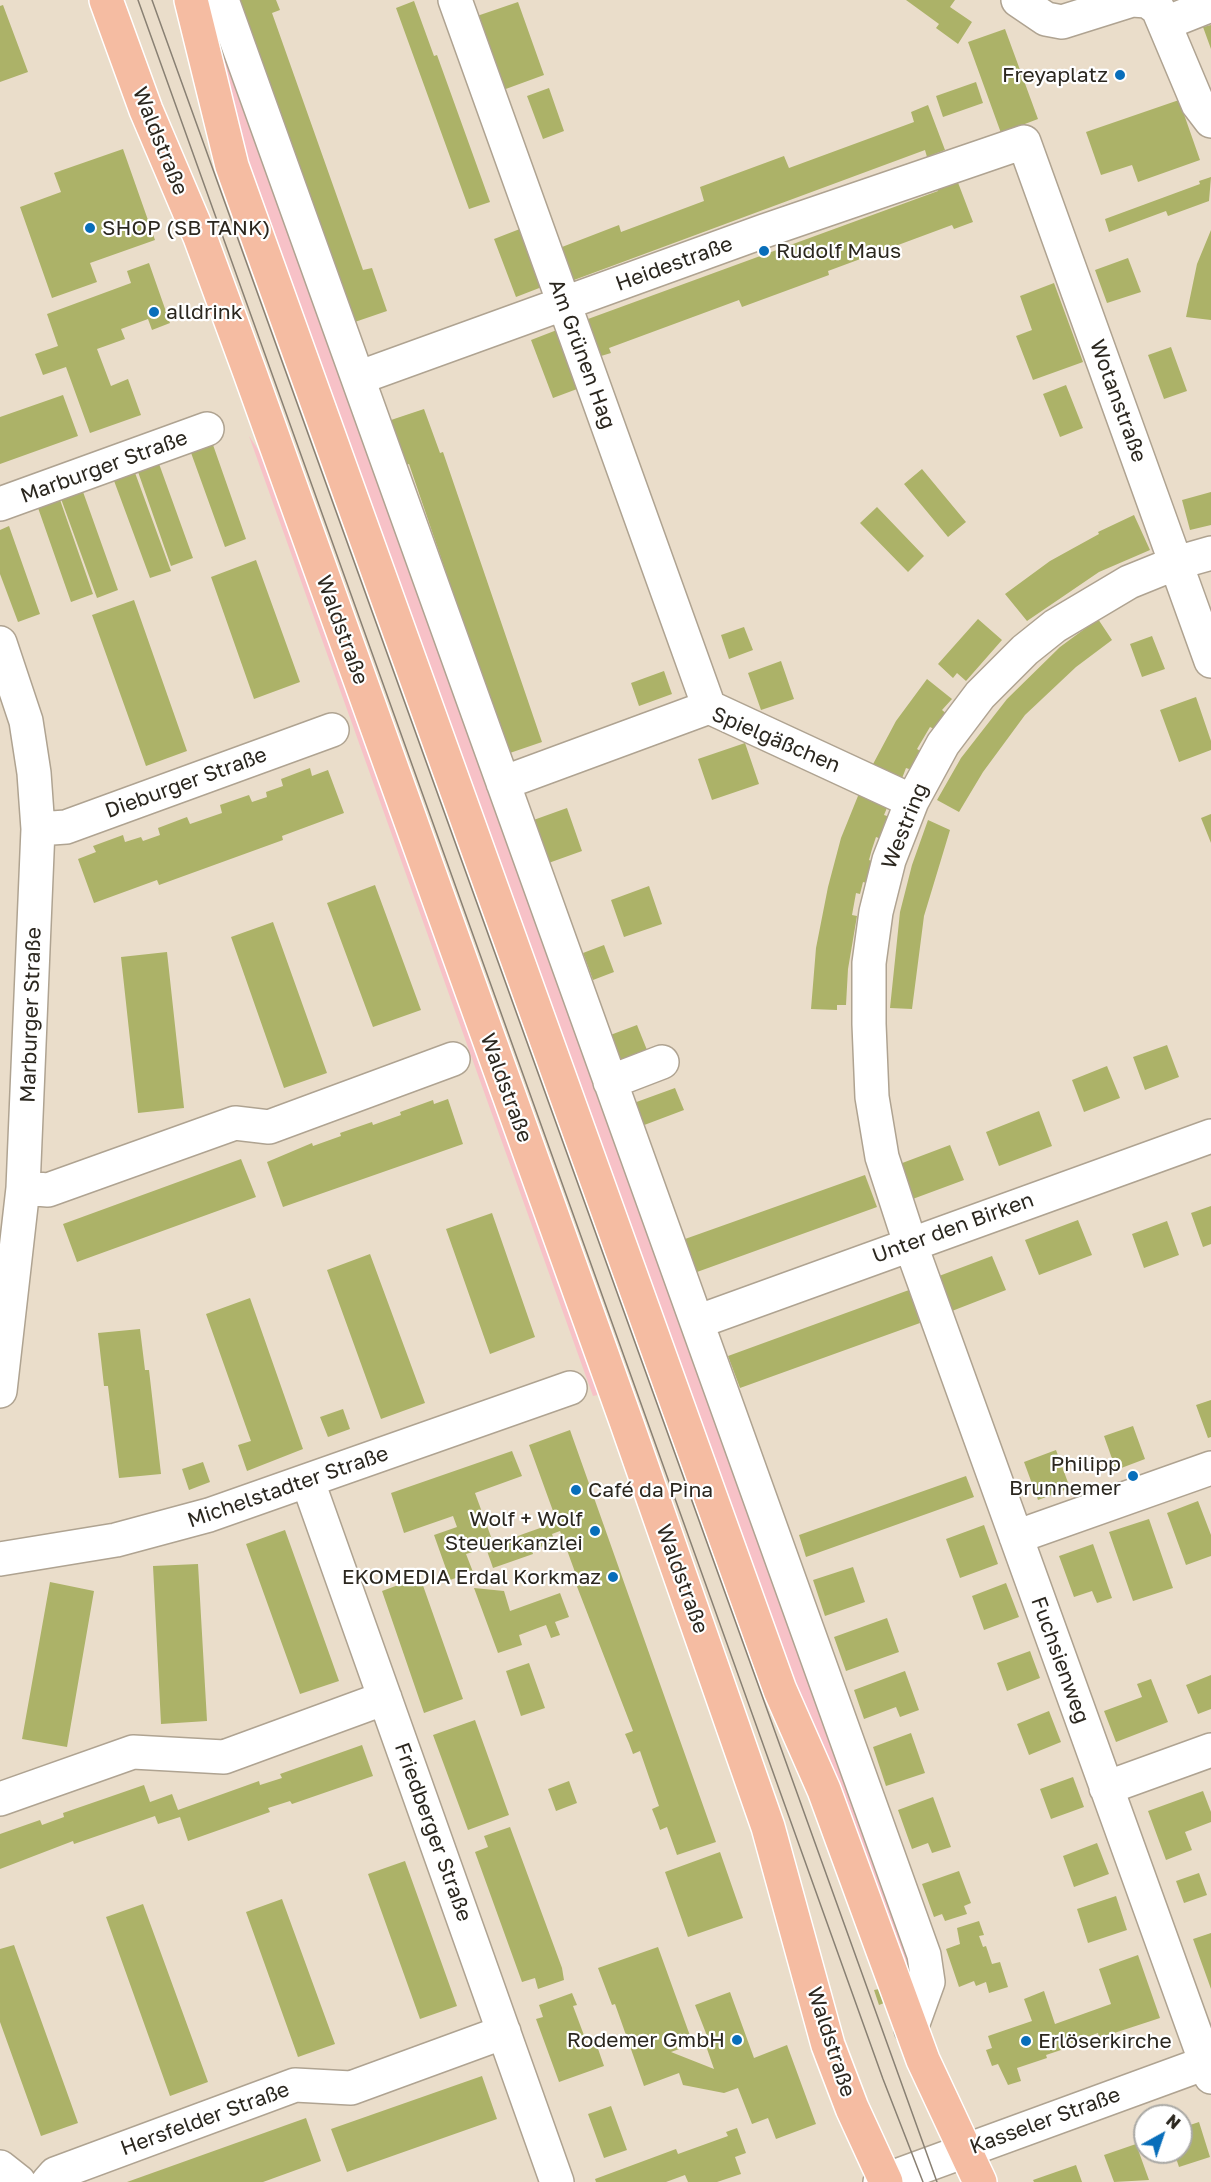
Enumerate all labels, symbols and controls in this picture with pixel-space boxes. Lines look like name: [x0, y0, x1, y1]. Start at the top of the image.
place label: Freyaplatz: [1002, 62, 1108, 88]
marker: Freyaplatz: [1113, 68, 1127, 82]
street label: Waldstraße: [127, 83, 193, 199]
place label: SHOP (SB TANK): [102, 215, 271, 241]
marker: SHOP (SB TANK): [83, 221, 97, 235]
street label: Heidestraße: [612, 231, 736, 297]
place label: Rudolf Maus: [776, 238, 901, 264]
marker: Rudolf Maus: [757, 244, 771, 258]
street label: Am Grünen Hag: [543, 276, 621, 432]
place label: alldrink: [166, 299, 243, 325]
marker: alldrink: [147, 305, 161, 319]
street label: Wotanstraße: [1084, 336, 1152, 466]
street label: Marburger Straße: [17, 425, 191, 509]
street label: Waldstraße: [311, 572, 373, 688]
street label: Spielgäßchen: [708, 702, 844, 778]
street label: Dieburger Straße: [102, 742, 270, 824]
street label: Westring: [876, 779, 934, 873]
street label: Marburger Straße: [15, 927, 47, 1103]
street label: Waldstraße: [475, 1030, 537, 1146]
street label: Unter den Birken: [869, 1187, 1037, 1269]
street label: Michelstadter Straße: [184, 1441, 392, 1533]
place label: Philipp Brunnemer: [1009, 1451, 1121, 1501]
marker: Philipp Brunnemer: [1126, 1469, 1140, 1483]
place label: Café da Pina: [588, 1477, 713, 1503]
marker: Café da Pina: [569, 1483, 583, 1497]
place label: Wolf + Wolf Steuerkanzlei: [445, 1506, 583, 1556]
street label: Waldstraße: [651, 1521, 713, 1637]
marker: Wolf + Wolf Steuerkanzlei: [588, 1524, 602, 1538]
place label: EKOMEDIA Erdal Korkmaz: [342, 1564, 601, 1590]
marker: EKOMEDIA Erdal Korkmaz: [606, 1570, 620, 1584]
street label: Fuchsienweg: [1025, 1593, 1095, 1727]
street label: Friedberger Straße: [389, 1739, 477, 1925]
street label: Waldstraße: [801, 1984, 861, 2100]
place label: Rodemer GmbH: [567, 2027, 725, 2053]
place label: Erlöserkirche: [1038, 2028, 1172, 2054]
marker: Rodemer GmbH: [730, 2033, 744, 2047]
marker: Erlöserkirche: [1019, 2034, 1033, 2048]
street label: Hersfelder Straße: [117, 2077, 293, 2161]
street label: Kasseler Straße: [966, 2082, 1124, 2160]
north arrow: [1133, 2104, 1193, 2164]
text: N: [1162, 2110, 1184, 2133]

